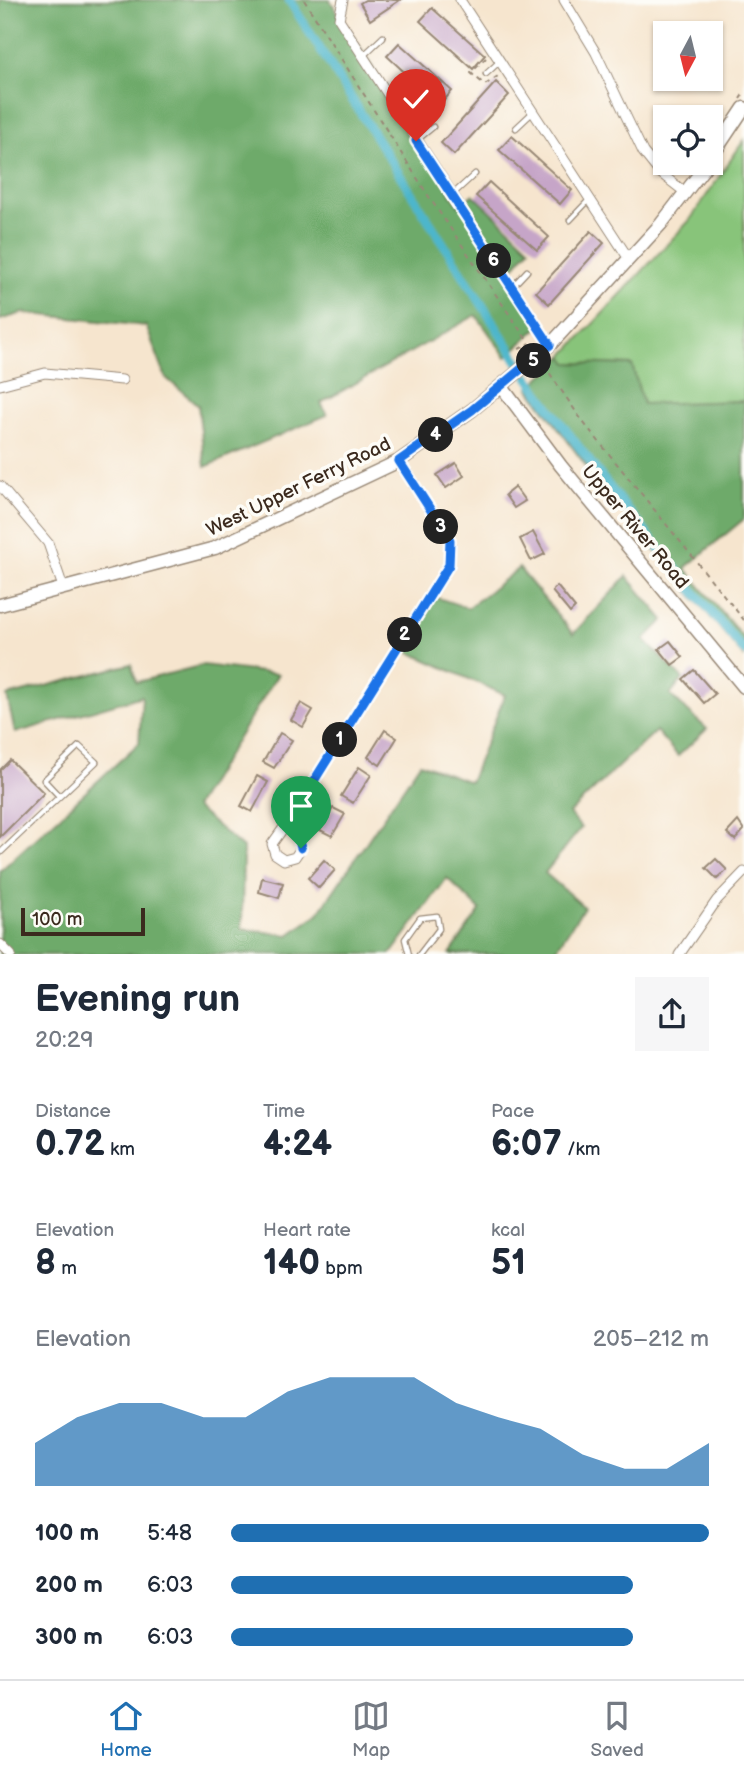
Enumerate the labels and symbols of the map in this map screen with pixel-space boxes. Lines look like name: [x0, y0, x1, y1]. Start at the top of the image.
north arrow: [653, 21, 723, 91]
pin: [386, 69, 446, 141]
pin: 6: [476, 244, 512, 278]
pin: 5: [516, 344, 552, 378]
pin: 4: [418, 418, 453, 452]
street label: West Upper Ferry Road: [203, 433, 395, 542]
street label: Upper River Road: [576, 460, 693, 594]
pin: 3: [424, 510, 458, 544]
pin: 2: [388, 618, 422, 652]
pin: 1: [322, 722, 358, 758]
pin: [271, 776, 331, 848]
scale bar: [21, 906, 145, 937]

